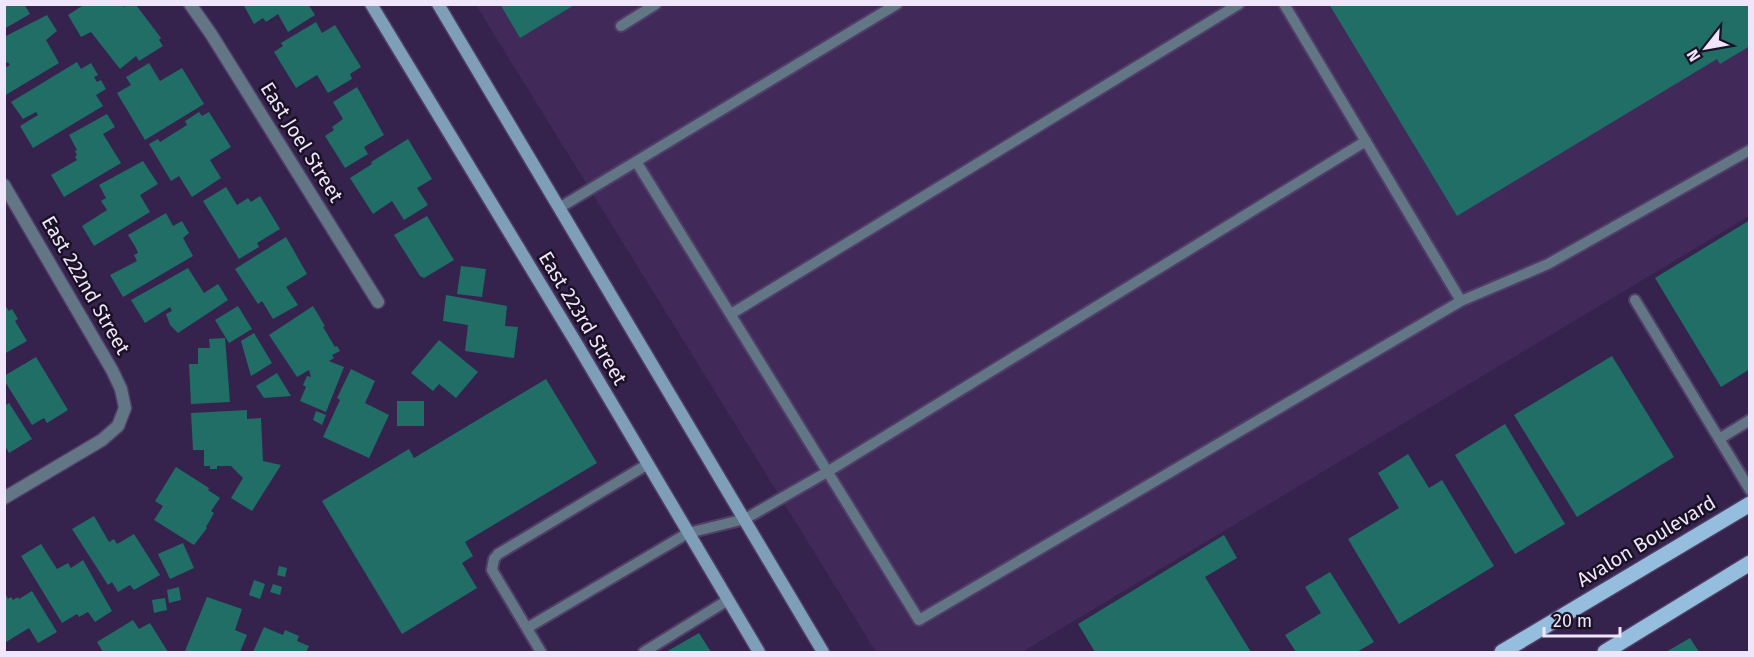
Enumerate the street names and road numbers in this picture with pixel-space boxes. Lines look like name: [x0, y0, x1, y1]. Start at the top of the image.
street label: East Joel Street: [255, 78, 349, 207]
street label: East 222nd Street: [37, 211, 136, 359]
street label: East 223rd Street: [534, 247, 633, 390]
street label: Avalon Boulevard: [1572, 490, 1720, 592]

